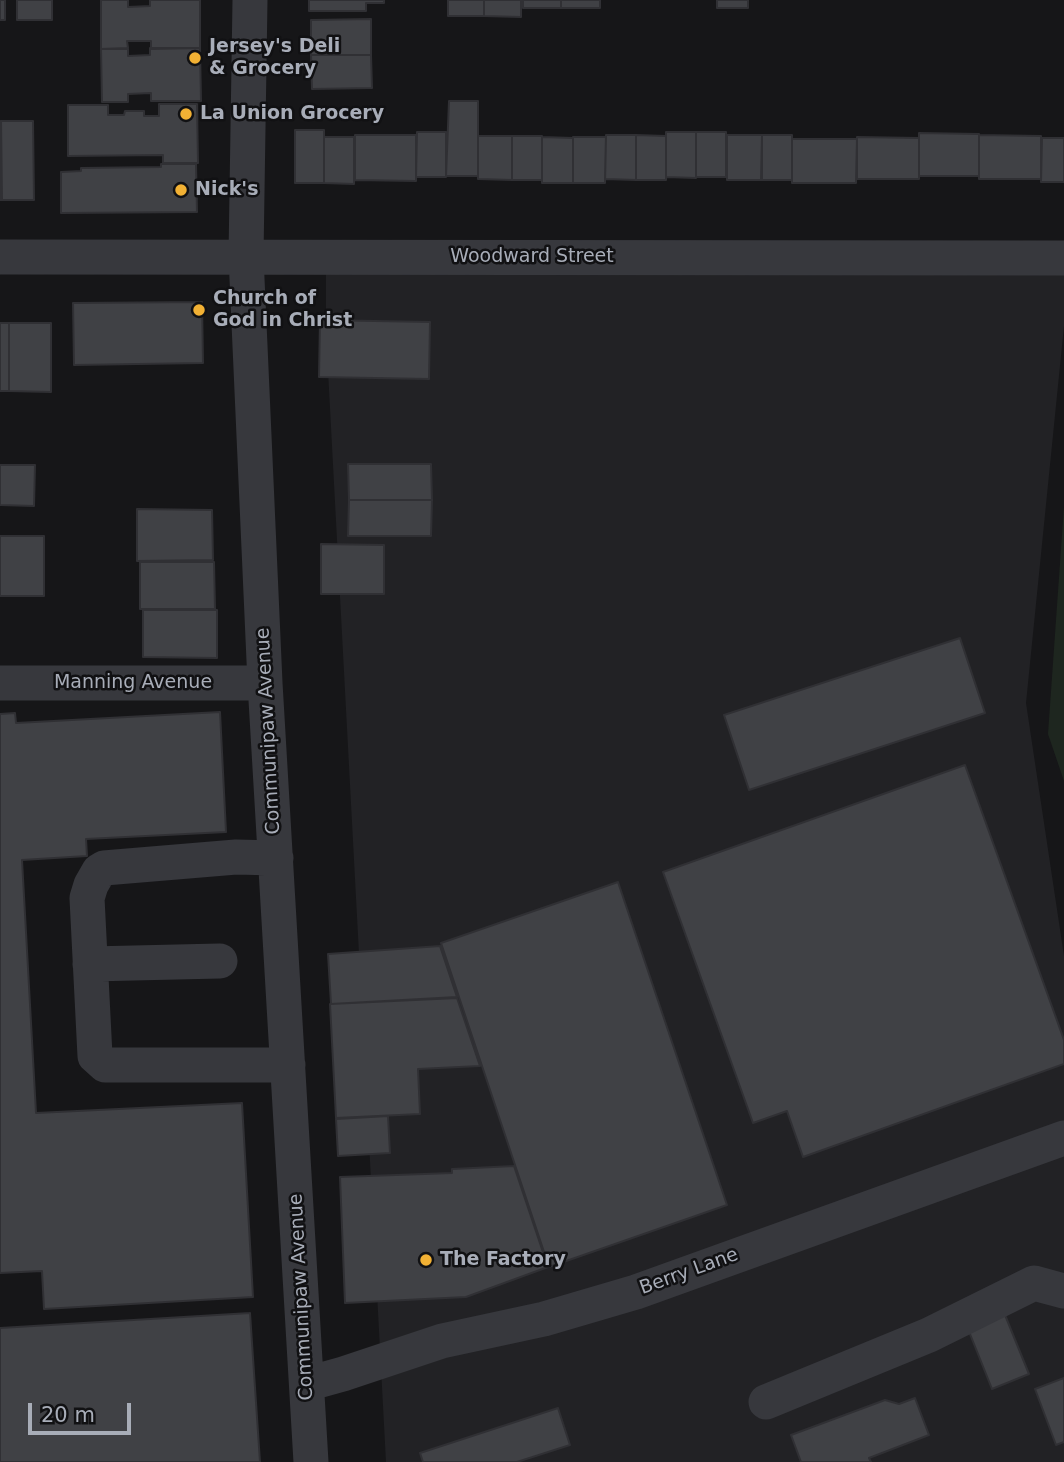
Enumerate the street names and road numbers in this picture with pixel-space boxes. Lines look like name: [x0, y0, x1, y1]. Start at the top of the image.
street label: Woodward Street: [450, 246, 614, 268]
street label: Communipaw Avenue: [252, 627, 286, 835]
street label: Manning Avenue: [54, 672, 212, 694]
street label: Communipaw Avenue: [285, 1193, 319, 1401]
street label: Berry Lane: [637, 1244, 741, 1300]

